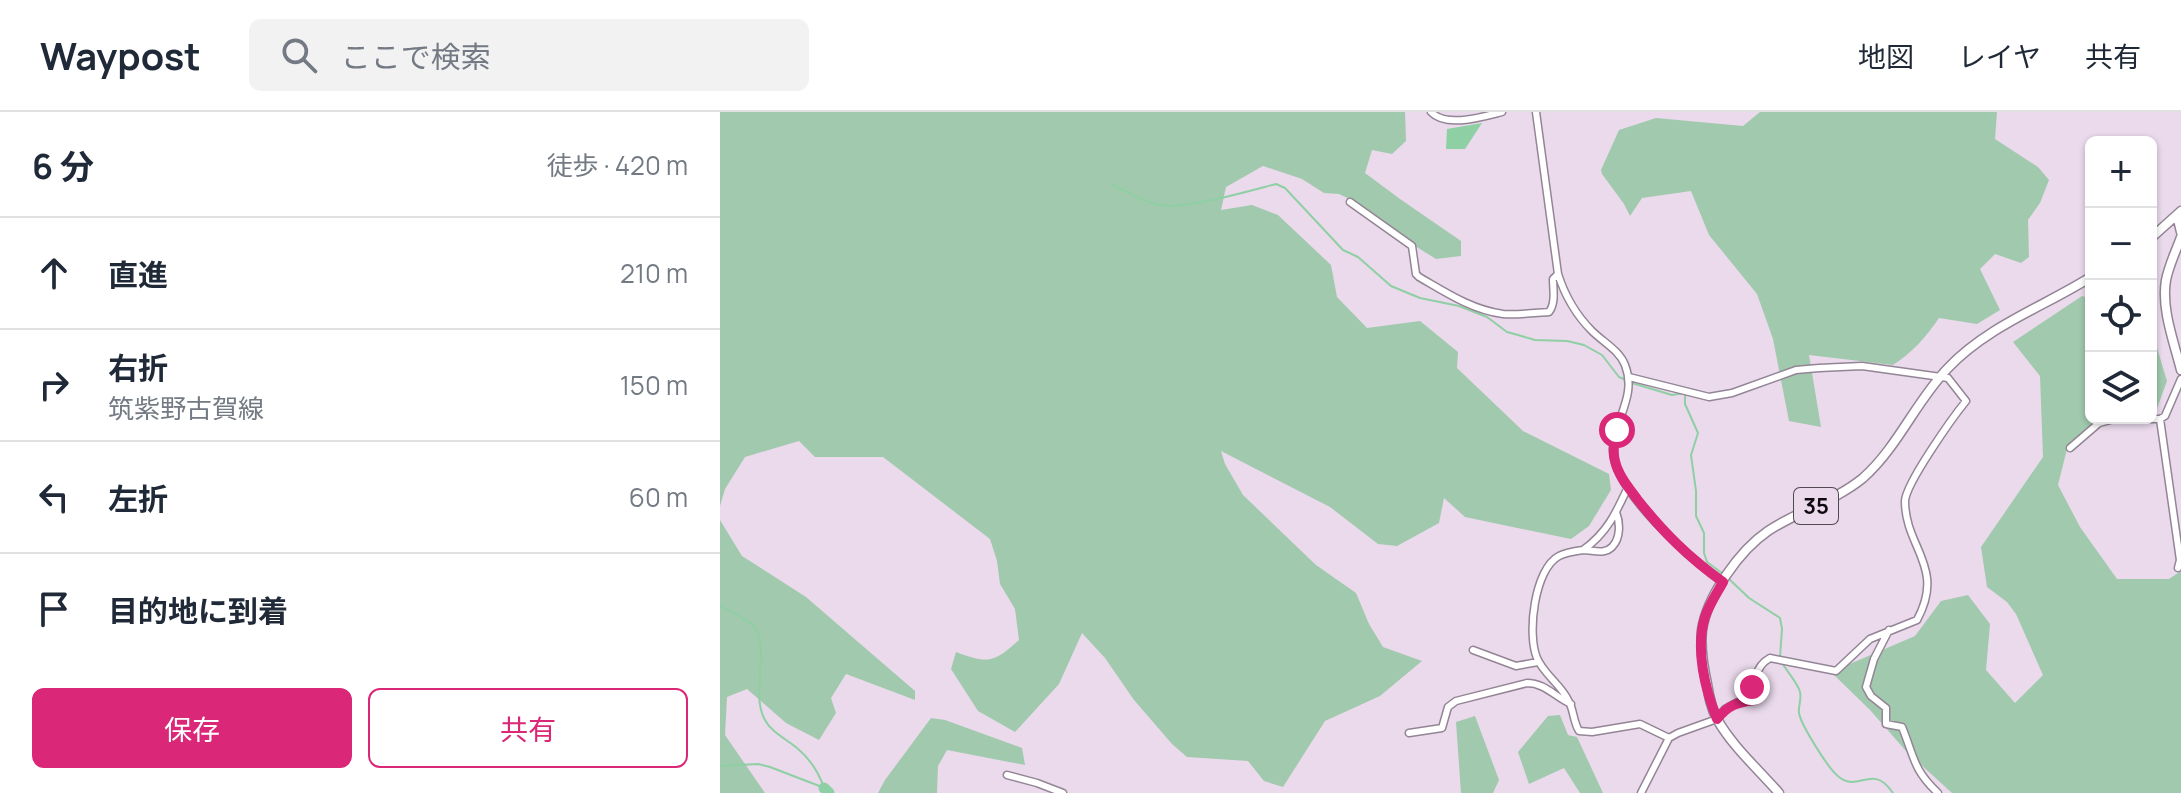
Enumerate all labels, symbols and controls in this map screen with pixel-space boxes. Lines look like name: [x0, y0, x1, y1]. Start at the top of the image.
search box: [249, 19, 809, 91]
text: Waypost: [40, 29, 201, 81]
icon: search: [277, 33, 321, 77]
text: ここで検索: [341, 36, 491, 77]
text: 地図: [1858, 37, 1914, 75]
text: レイヤ: [1958, 37, 2041, 75]
text: 共有: [2085, 37, 2141, 75]
map controls: [2085, 136, 2157, 424]
button: +: [2085, 136, 2157, 208]
text: 6 分: [32, 143, 94, 189]
text: 徒歩 · 420 m: [546, 147, 688, 183]
button: −: [2085, 208, 2157, 280]
icon: ahead: [32, 251, 76, 295]
text: 直進: [108, 254, 168, 295]
text: 210 m: [620, 255, 688, 291]
button: locate: [2085, 280, 2157, 352]
text: 右折: [108, 347, 168, 388]
button: layers: [2085, 352, 2157, 424]
icon: right: [32, 363, 76, 407]
text: 150 m: [620, 367, 688, 403]
text: 筑紫野古賀線: [108, 390, 264, 426]
route start: [1599, 412, 1635, 448]
icon: left: [32, 475, 76, 519]
text: 左折: [108, 478, 168, 519]
text: 60 m: [629, 479, 688, 515]
road number: 35: [1794, 488, 1838, 524]
icon: arrive: [32, 587, 76, 631]
text: 目的地に到着: [108, 590, 288, 631]
route end: [1734, 669, 1770, 705]
button: 保存: [32, 688, 352, 768]
button: 共有: [368, 688, 688, 768]

